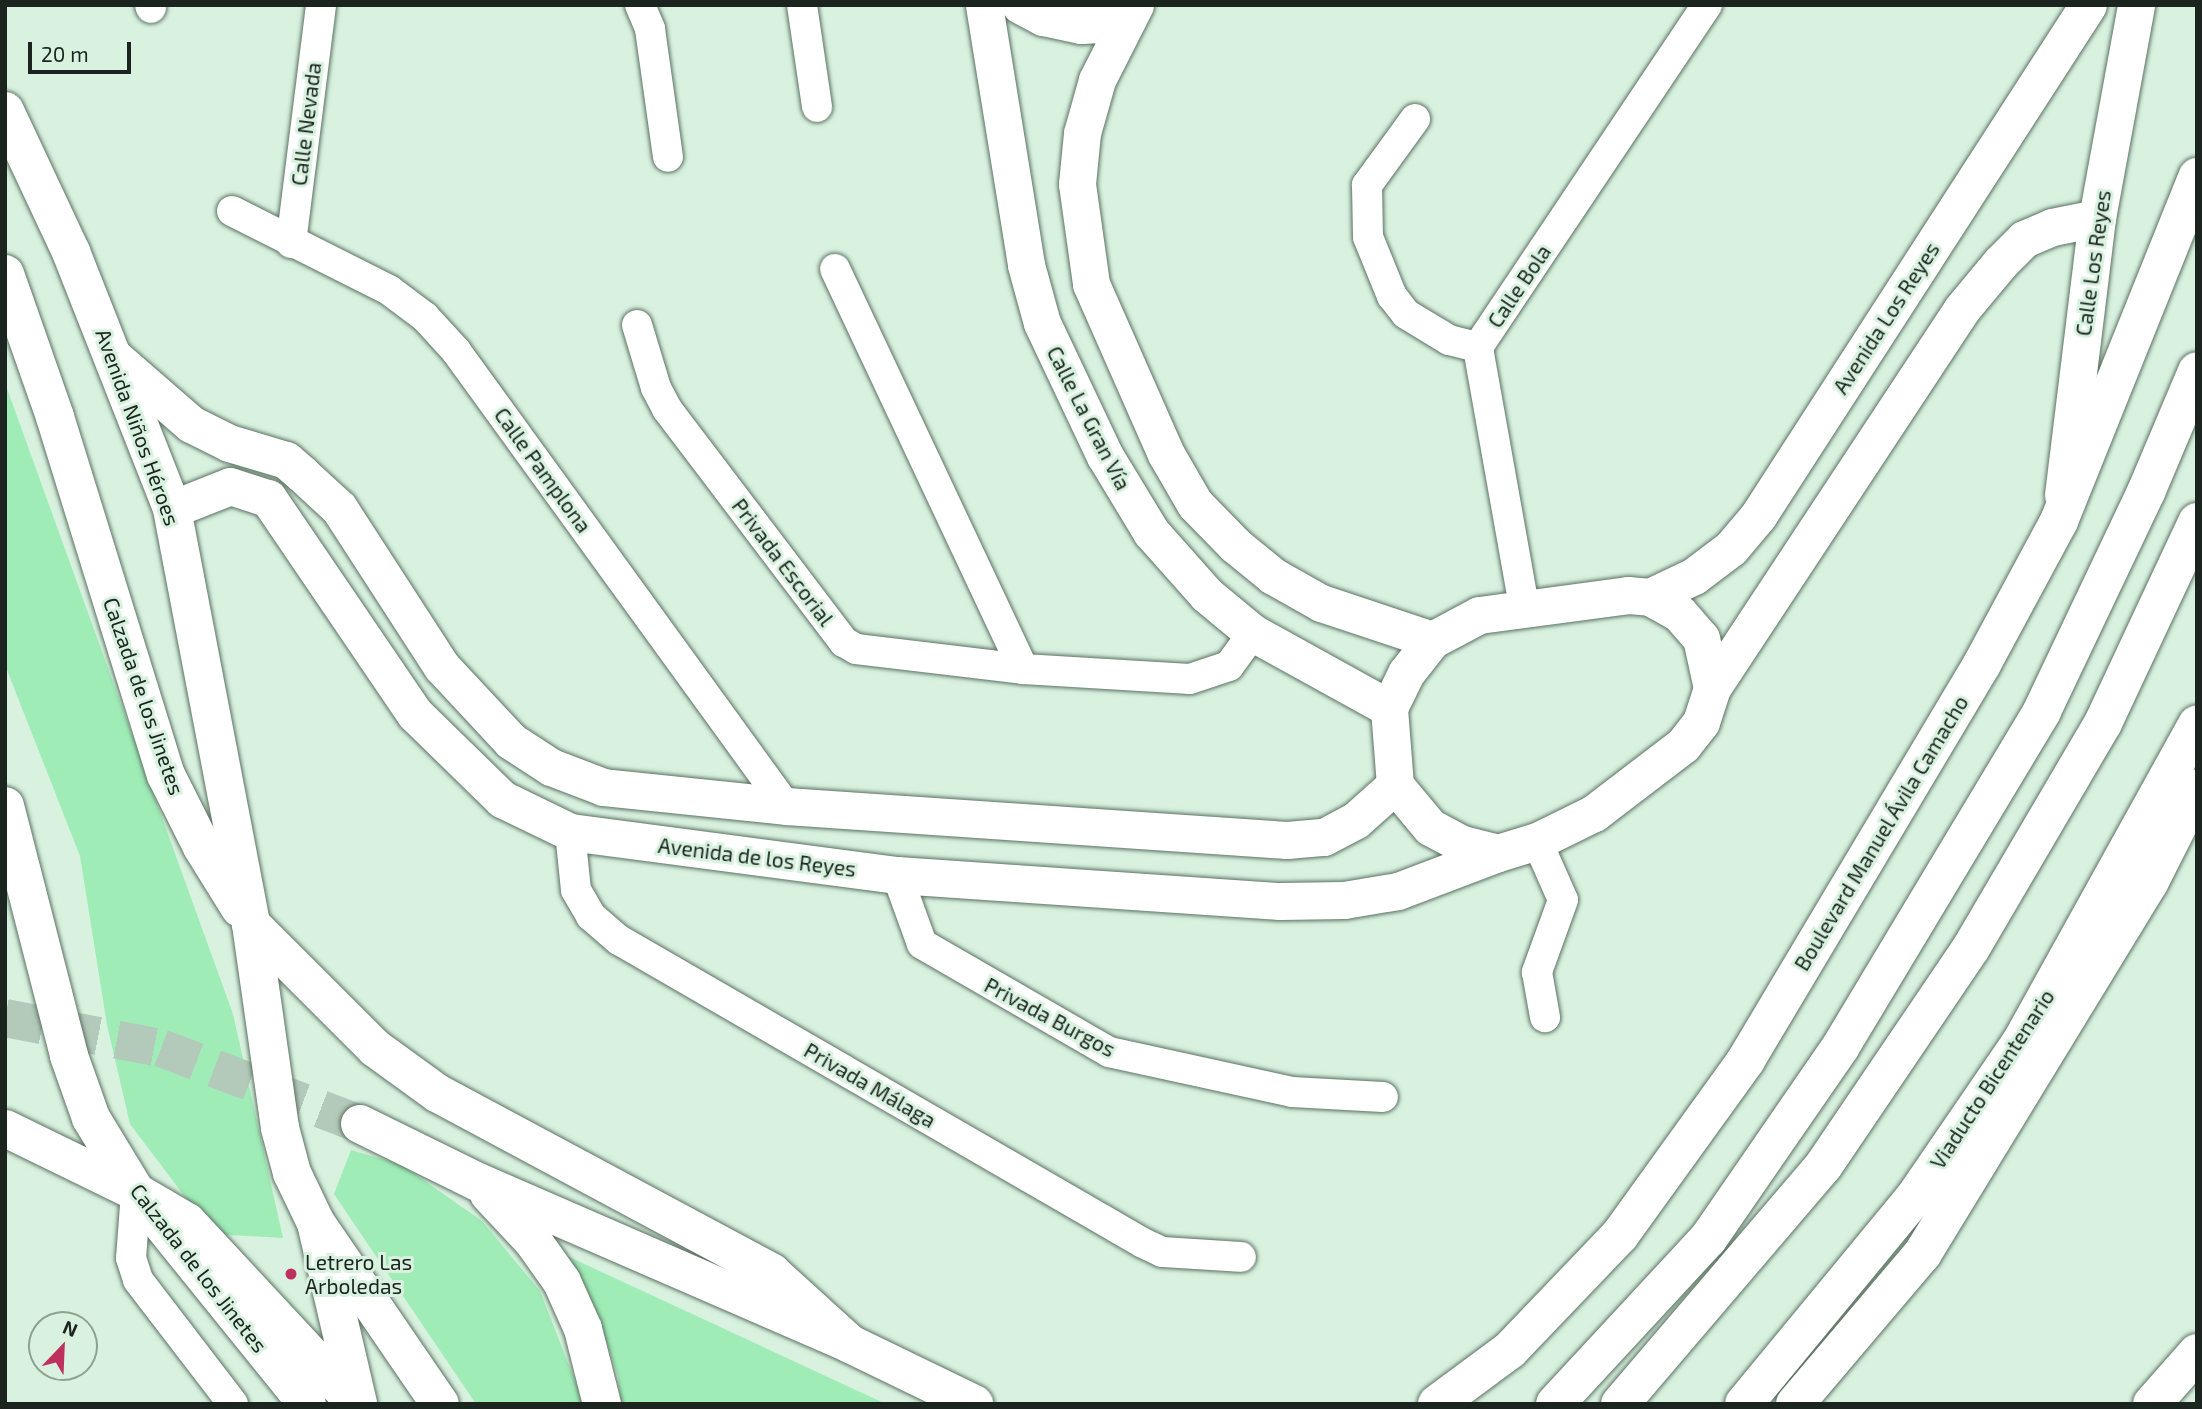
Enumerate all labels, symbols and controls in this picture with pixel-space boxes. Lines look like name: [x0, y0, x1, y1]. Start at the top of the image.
scale bar: [32, 28, 135, 72]
text: 20 m: [41, 41, 89, 66]
street label: Calle Nevada: [286, 61, 326, 187]
street label: Calle Los Reyes: [2070, 188, 2116, 338]
street label: Avenida Los Reyes: [1828, 237, 1944, 399]
street label: Calle Bola: [1482, 240, 1556, 332]
street label: Avenida Niños Héroes: [91, 325, 185, 529]
street label: Calle La Gran Vía: [1042, 342, 1136, 494]
street label: Calle Pamplona: [489, 403, 597, 537]
street label: Privada Escorial: [727, 493, 839, 631]
street label: Calzada de los Jinetes: [98, 594, 190, 798]
street label: Boulevard Manuel Ávila Camacho: [1788, 690, 1974, 976]
street label: Avenida de los Reyes: [657, 832, 857, 882]
street label: Privada Burgos: [980, 972, 1120, 1062]
street label: Viaducto Bicentenario: [1925, 985, 2059, 1173]
street label: Privada Málaga: [800, 1037, 940, 1133]
street label: Calzada de los Jinetes: [125, 1178, 273, 1358]
place label: Letrero Las Arboledas: [305, 1249, 412, 1299]
marker: Letrero Las Arboledas: [283, 1266, 299, 1282]
north arrow: [28, 1311, 98, 1381]
text: N: [60, 1315, 81, 1341]

